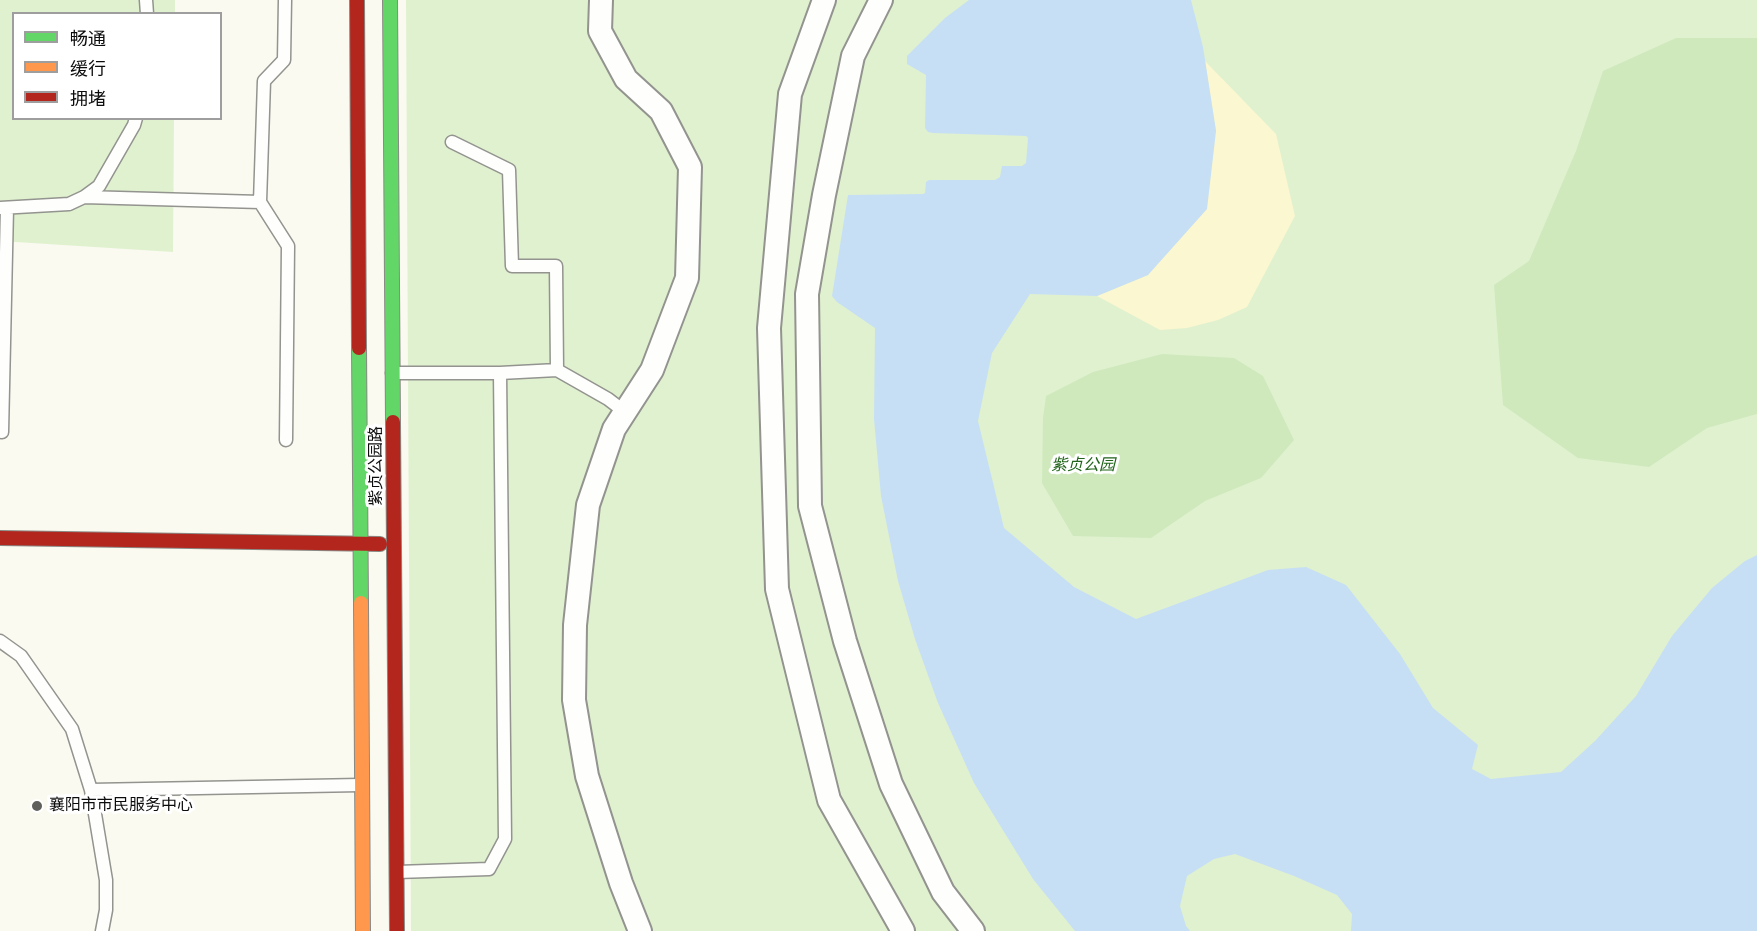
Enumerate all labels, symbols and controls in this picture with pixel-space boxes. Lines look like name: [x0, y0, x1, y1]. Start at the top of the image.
legend: [12, 12, 222, 120]
text: 畅通: [70, 26, 106, 51]
text: 缓行: [70, 56, 106, 81]
text: 拥堵: [70, 86, 106, 111]
street label: 紫贞公园路: [367, 426, 387, 506]
park label: 紫贞公园: [1051, 456, 1115, 476]
place label: 襄阳市市民服务中心: [49, 796, 193, 816]
marker: 襄阳市市民服务中心: [30, 799, 44, 813]

